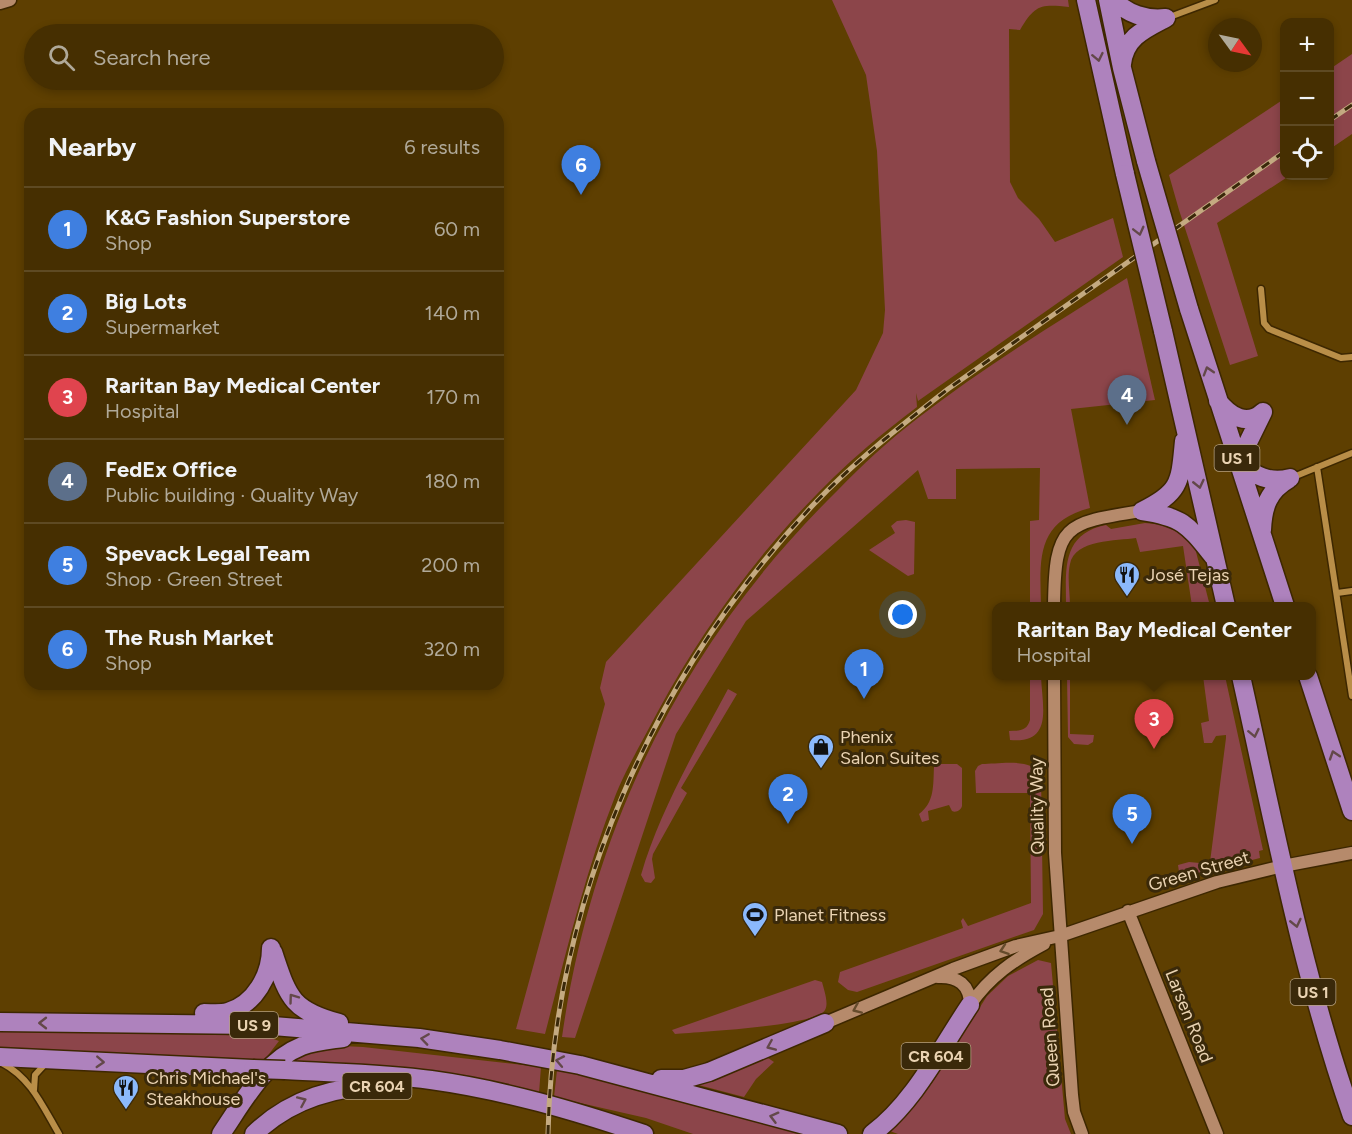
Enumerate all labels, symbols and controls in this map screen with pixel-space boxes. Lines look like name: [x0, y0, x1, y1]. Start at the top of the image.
north arrow: [1208, 18, 1262, 72]
map controls: [1280, 18, 1334, 180]
button: +: [1280, 18, 1334, 72]
search box: [24, 24, 504, 90]
icon: search: [45, 41, 78, 74]
text: Search here: [93, 44, 211, 71]
one-way arrow: [1091, 52, 1104, 62]
button: −: [1280, 72, 1334, 126]
button: locate: [1280, 126, 1334, 180]
text: Nearby: [48, 131, 136, 163]
text: 6 results: [404, 135, 480, 159]
pin: 6: [562, 146, 600, 195]
text: K&G Fashion Superstore: [105, 204, 350, 231]
text: 1: [63, 217, 72, 241]
text: 60 m: [434, 217, 480, 241]
one-way arrow: [1131, 226, 1144, 236]
text: Shop: [105, 231, 152, 255]
text: Big Lots: [105, 288, 186, 315]
text: 2: [62, 301, 73, 325]
text: 140 m: [425, 301, 480, 325]
text: Supermarket: [105, 315, 220, 339]
one-way arrow: [1203, 366, 1215, 377]
text: Raritan Bay Medical Center: [105, 372, 380, 399]
pin: 4: [1108, 376, 1146, 425]
text: 3: [62, 385, 73, 409]
text: 170 m: [426, 385, 480, 409]
text: Hospital: [105, 399, 180, 423]
road number: US 1: [1214, 445, 1260, 471]
text: FedEx Office: [105, 456, 237, 483]
text: 4: [61, 469, 74, 493]
text: 180 m: [425, 469, 480, 493]
one-way arrow: [1192, 479, 1205, 489]
text: Public building · Quality Way: [105, 483, 358, 507]
text: Spevack Legal Team: [105, 540, 310, 567]
text: 5: [62, 553, 73, 577]
text: 200 m: [421, 553, 480, 577]
restaurant icon: José Tejas: [1112, 560, 1142, 598]
place label: José Tejas: [1146, 564, 1229, 586]
text: Shop · Green Street: [105, 567, 283, 591]
your location: [888, 600, 917, 629]
popup: [992, 602, 1316, 680]
text: Raritan Bay Medical Center: [1016, 616, 1292, 643]
text: The Rush Market: [105, 624, 274, 651]
text: 6: [62, 637, 73, 661]
text: 320 m: [423, 637, 480, 661]
text: Hospital: [1016, 643, 1091, 667]
pin: 1: [844, 650, 884, 699]
text: Shop: [105, 651, 152, 675]
pin: 3: [1134, 700, 1174, 749]
place label: Phenix Salon Suites: [840, 726, 939, 769]
one-way arrow: [1246, 727, 1259, 737]
shop icon: Phenix Salon Suites: [806, 732, 836, 770]
one-way arrow: [1329, 750, 1341, 761]
street label: Quality Way: [1025, 757, 1049, 855]
pin: 2: [768, 774, 808, 824]
pin: 5: [1112, 794, 1152, 844]
street label: Green Street: [1146, 846, 1252, 896]
sports icon: Planet Fitness: [740, 900, 770, 938]
place label: Planet Fitness: [774, 904, 886, 926]
one-way arrow: [1288, 918, 1301, 928]
one-way arrow: [999, 943, 1009, 956]
street label: Larsen Road: [1160, 966, 1218, 1066]
road number: US 1: [1290, 979, 1336, 1005]
street label: Queen Road: [1036, 987, 1064, 1087]
one-way arrow: [289, 994, 300, 1005]
one-way arrow: [852, 1002, 863, 1014]
road number: US 9: [230, 1012, 278, 1038]
one-way arrow: [39, 1017, 48, 1029]
one-way arrow: [421, 1033, 430, 1046]
one-way arrow: [766, 1039, 777, 1051]
road number: CR 604: [902, 1043, 970, 1069]
one-way arrow: [96, 1055, 105, 1068]
one-way arrow: [555, 1055, 565, 1068]
place label: Chris Michael's Steakhouse: [146, 1067, 266, 1110]
restaurant icon: Chris Michael's Steakhouse: [111, 1073, 141, 1111]
road number: CR 604: [342, 1073, 412, 1099]
one-way arrow: [296, 1096, 307, 1108]
one-way arrow: [769, 1112, 780, 1124]

